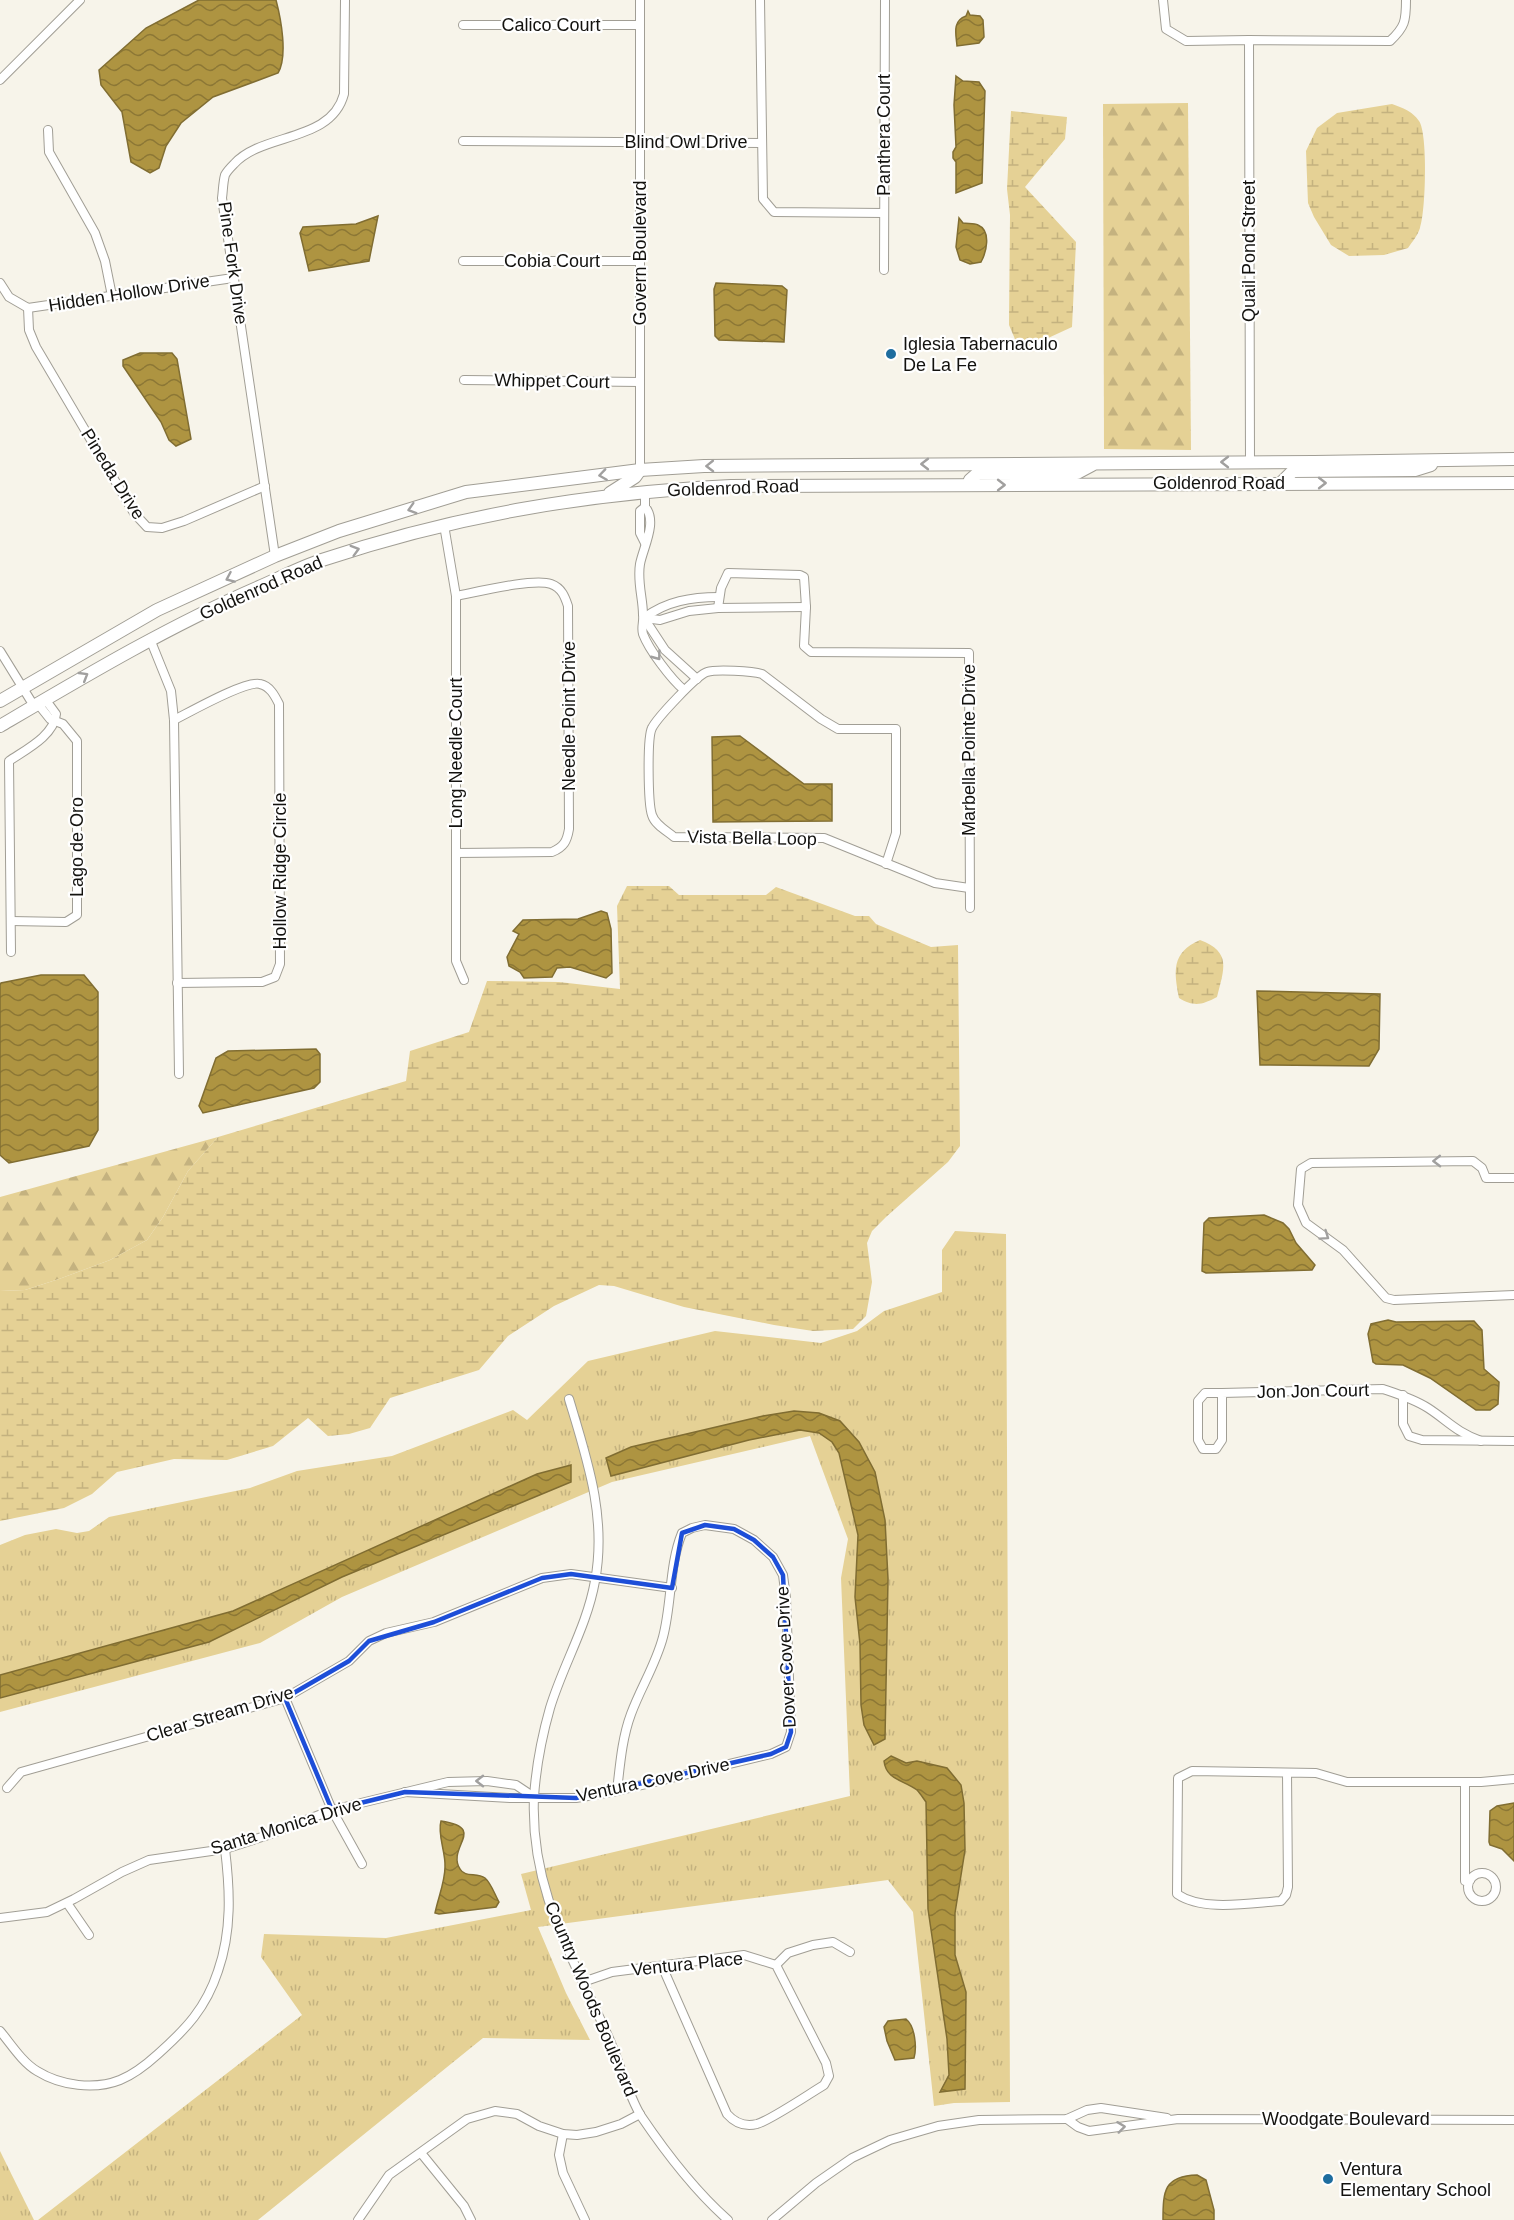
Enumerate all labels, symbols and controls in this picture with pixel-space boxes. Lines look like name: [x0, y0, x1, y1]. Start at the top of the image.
street label: Calico Court: [501, 15, 601, 35]
street label: Panthera Court: [874, 74, 894, 196]
street label: Blind Owl Drive: [624, 132, 748, 152]
street label: Govern Boulevard: [630, 180, 650, 326]
street label: Quail Pond Street: [1239, 180, 1259, 322]
street label: Pine Fork Drive: [214, 200, 252, 326]
street label: Cobia Court: [504, 251, 600, 271]
street label: Hidden Hollow Drive: [47, 270, 211, 316]
place label: Iglesia Tabernaculo De La Fe: [903, 334, 1058, 375]
marker: Iglesia Tabernaculo De La Fe: [884, 347, 898, 361]
street label: Whippet Court: [494, 370, 610, 392]
street label: Pineda Drive: [77, 425, 149, 523]
one-way arrow: [1220, 456, 1229, 468]
one-way arrow: [920, 458, 929, 470]
one-way arrow: [706, 459, 715, 472]
one-way arrow: [599, 468, 608, 480]
street label: Goldenrod Road: [1153, 473, 1285, 493]
street label: Goldenrod Road: [667, 476, 799, 500]
one-way arrow: [1317, 477, 1326, 489]
one-way arrow: [996, 479, 1005, 491]
one-way arrow: [407, 502, 418, 514]
one-way arrow: [349, 545, 360, 557]
street label: Goldenrod Road: [197, 552, 325, 624]
one-way arrow: [225, 570, 236, 582]
street label: Needle Point Drive: [559, 641, 579, 791]
one-way arrow: [650, 650, 661, 661]
street label: Marbella Pointe Drive: [959, 664, 979, 836]
one-way arrow: [78, 672, 88, 684]
street label: Long Needle Court: [446, 677, 466, 829]
street label: Hollow Ridge Circle: [270, 792, 290, 950]
street label: Lago de Oro: [67, 797, 87, 897]
street label: Vista Bella Loop: [687, 827, 817, 849]
one-way arrow: [1432, 1155, 1441, 1168]
one-way arrow: [1318, 1229, 1329, 1240]
street label: Jon Jon Court: [1257, 1380, 1369, 1402]
street label: Dover Cove Drive: [772, 1586, 800, 1728]
street label: Clear Stream Drive: [144, 1682, 296, 1746]
street label: Ventura Cove Drive: [575, 1754, 731, 1806]
one-way arrow: [475, 1775, 484, 1787]
street label: Santa Monica Drive: [208, 1793, 364, 1859]
street label: Country Woods Boulevard: [541, 1899, 641, 2099]
street label: Ventura Place: [630, 1948, 744, 1980]
street label: Woodgate Boulevard: [1262, 2109, 1430, 2129]
one-way arrow: [1116, 2121, 1125, 2133]
place label: Ventura Elementary School: [1340, 2159, 1491, 2200]
marker: Ventura Elementary School: [1321, 2172, 1335, 2186]

